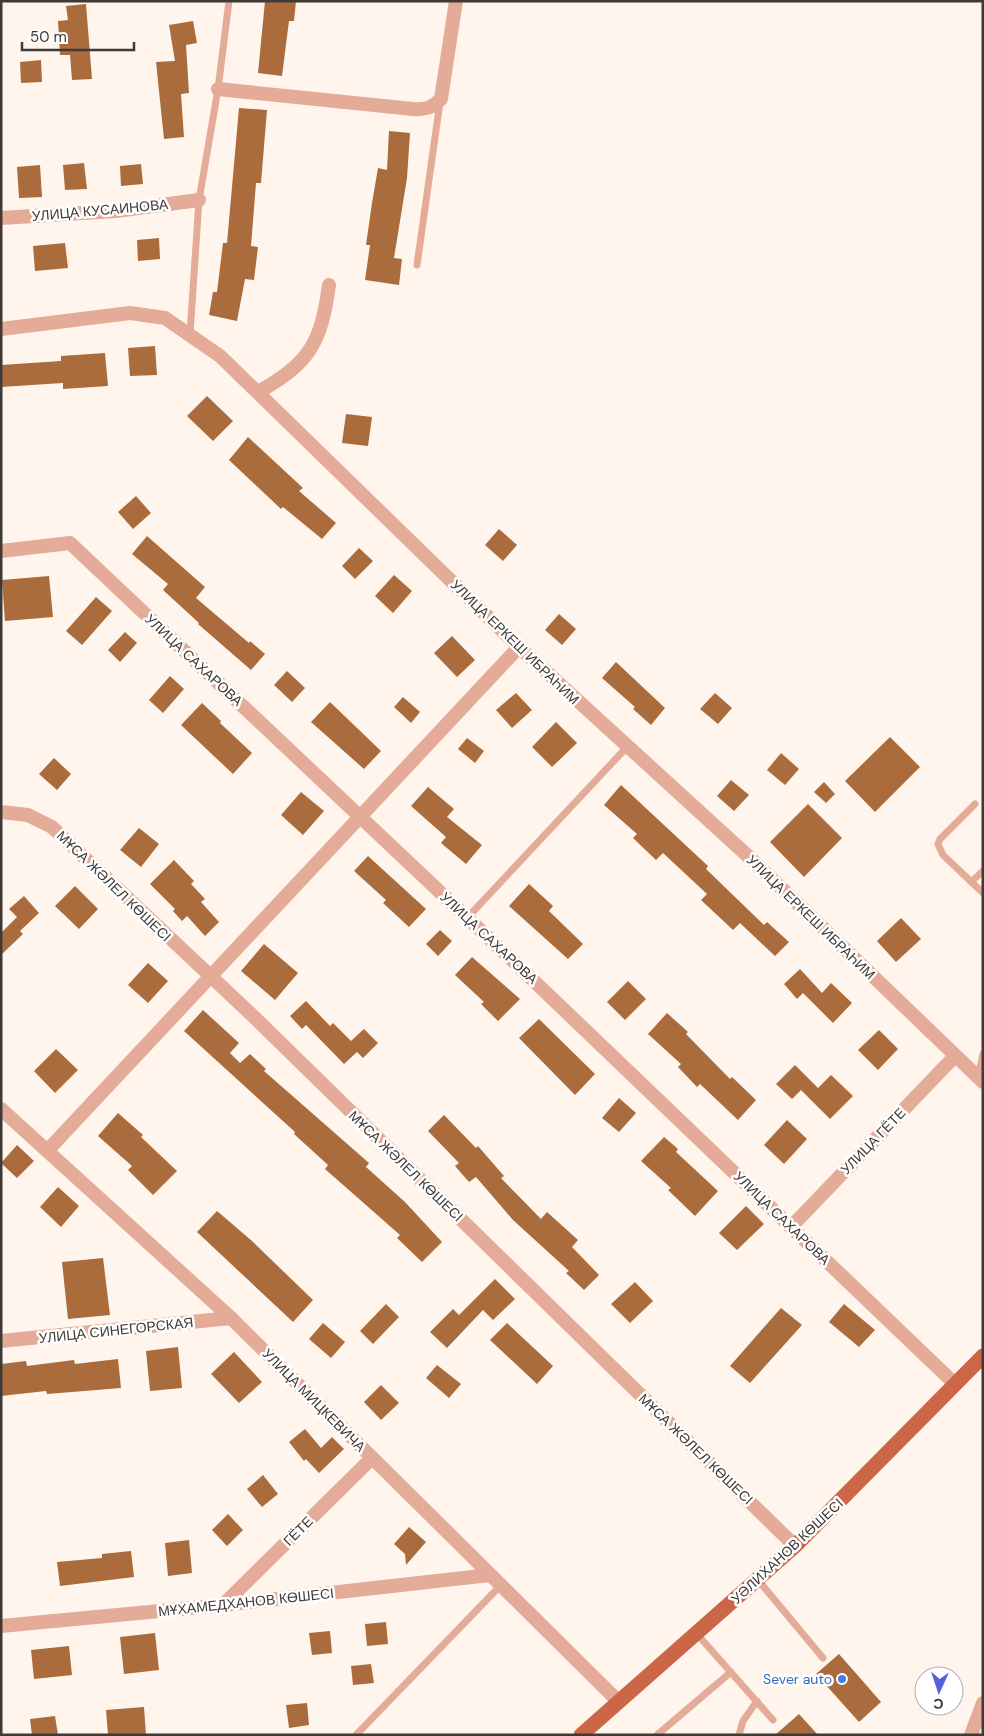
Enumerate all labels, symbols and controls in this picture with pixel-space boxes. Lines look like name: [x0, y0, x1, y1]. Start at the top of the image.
scale bar: [22, 20, 135, 52]
text: 50 m: [30, 27, 67, 47]
street label: УЛИЦА КУСАИНОВА: [31, 195, 170, 225]
street label: УЛИЦА ЕРКЕШ ИБРАҺИМ: [447, 576, 583, 708]
street label: УЛИЦА САХАРОВА: [141, 610, 247, 710]
street label: МҰСА ЖӘЛЕЛ КӨШЕСІ: [53, 827, 175, 945]
street label: УЛИЦА ЕРКЕШ ИБРАҺИМ: [743, 851, 879, 983]
street label: УЛИЦА САХАРОВА: [436, 888, 542, 988]
street label: УЛИЦА ГЁТЕ: [837, 1104, 909, 1178]
street label: МҰСА ЖӘЛЕЛ КӨШЕСІ: [345, 1107, 467, 1225]
street label: УЛИЦА САХАРОВА: [730, 1167, 834, 1269]
street label: УЛИЦА СИНЕГОРСКАЯ: [38, 1313, 194, 1347]
street label: УЛИЦА МИЦКЕВИЧА: [259, 1345, 370, 1456]
street label: МҰСА ЖӘЛЕЛ КӨШЕСІ: [635, 1390, 757, 1508]
street label: УӘЛИХАНОВ КӨШЕСІ: [727, 1494, 847, 1608]
street label: ГЁТЕ: [279, 1512, 317, 1550]
street label: МҰХАМЕДХАНОВ КӨШЕСІ: [157, 1584, 335, 1620]
north arrow: [914, 1666, 964, 1716]
place label: Sever auto: [763, 1670, 832, 1688]
marker: Sever auto: [836, 1673, 848, 1685]
text: С: [933, 1695, 944, 1713]

